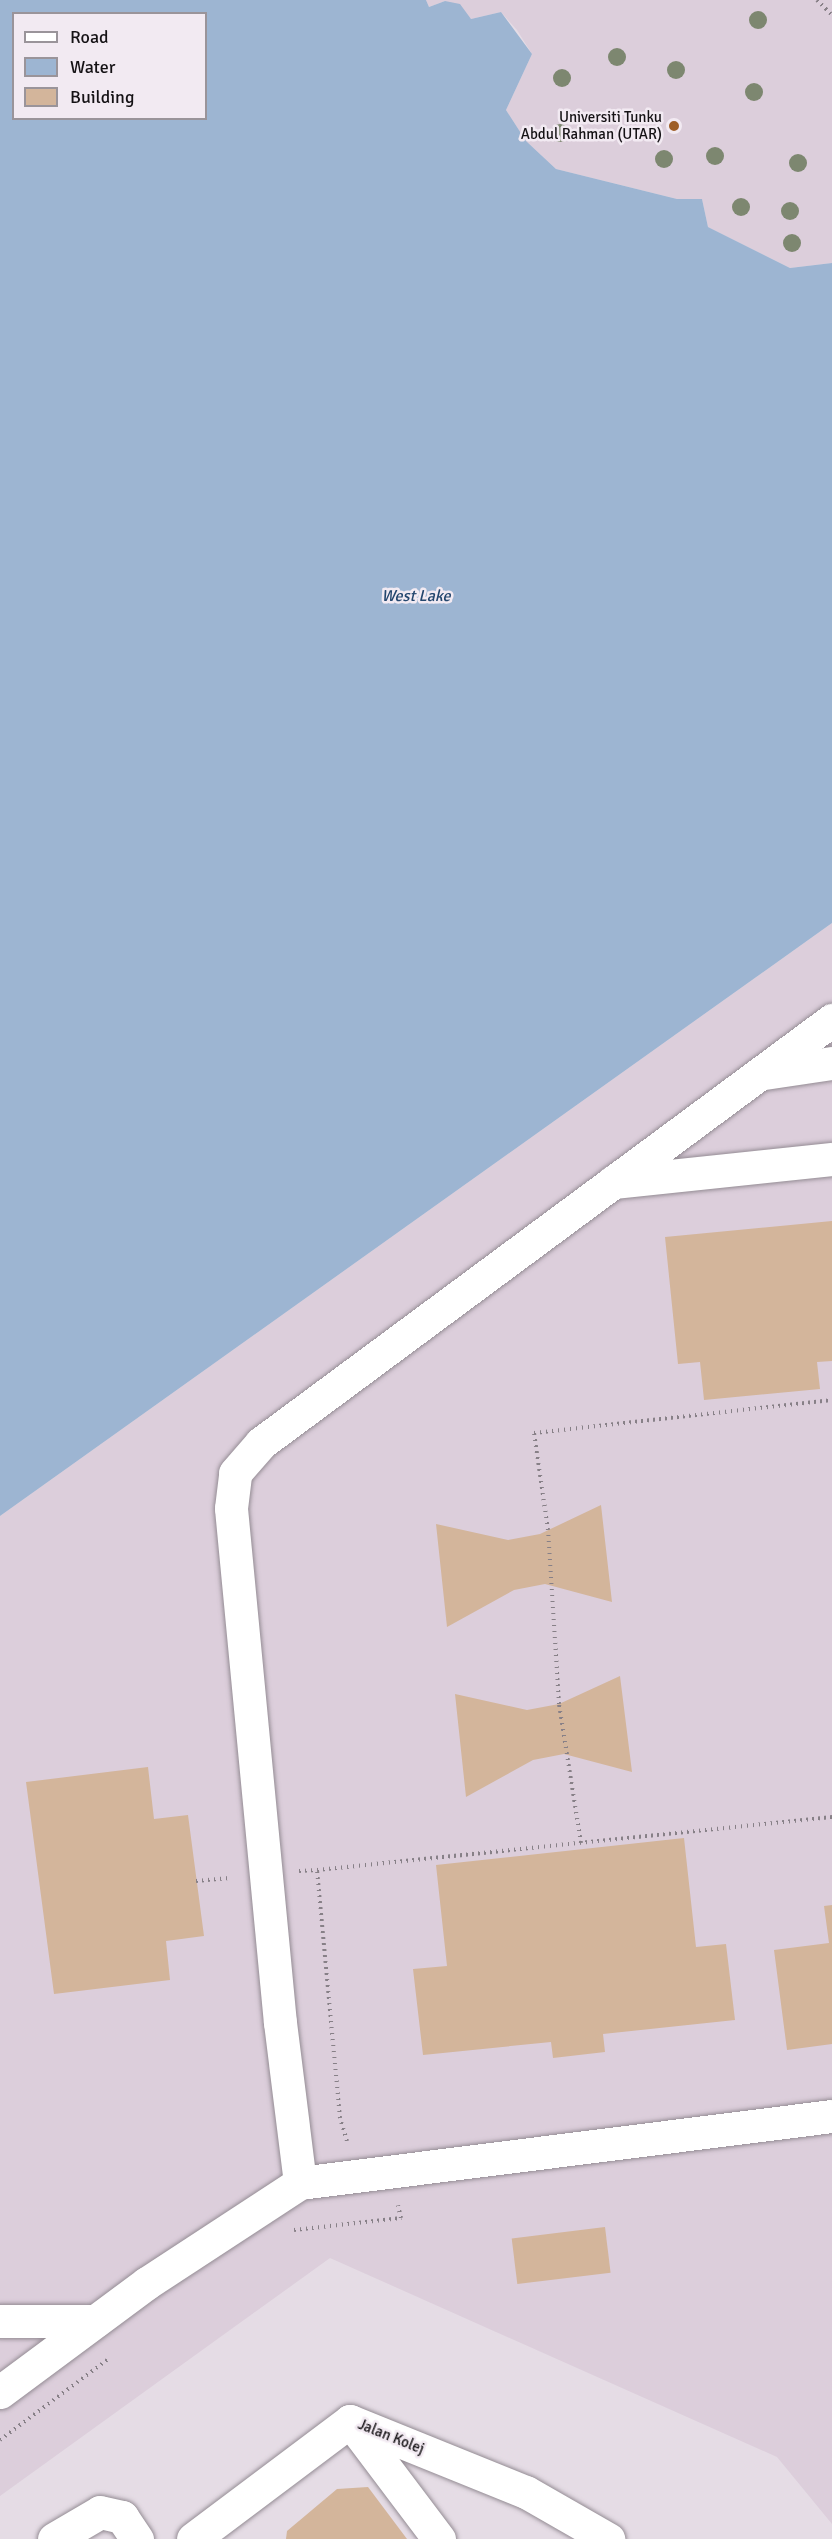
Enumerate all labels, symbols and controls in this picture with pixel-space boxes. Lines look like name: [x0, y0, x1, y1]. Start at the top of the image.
legend: [12, 12, 207, 120]
text: Road: [70, 26, 109, 48]
text: Water: [70, 56, 115, 78]
text: Building: [70, 86, 134, 108]
place label: Universiti Tunku Abdul Rahman (UTAR): [521, 108, 662, 143]
marker: Universiti Tunku Abdul Rahman (UTAR): [667, 119, 681, 133]
water label: West Lake: [381, 586, 451, 606]
street label: Jalan Kolej: [355, 2416, 427, 2458]

